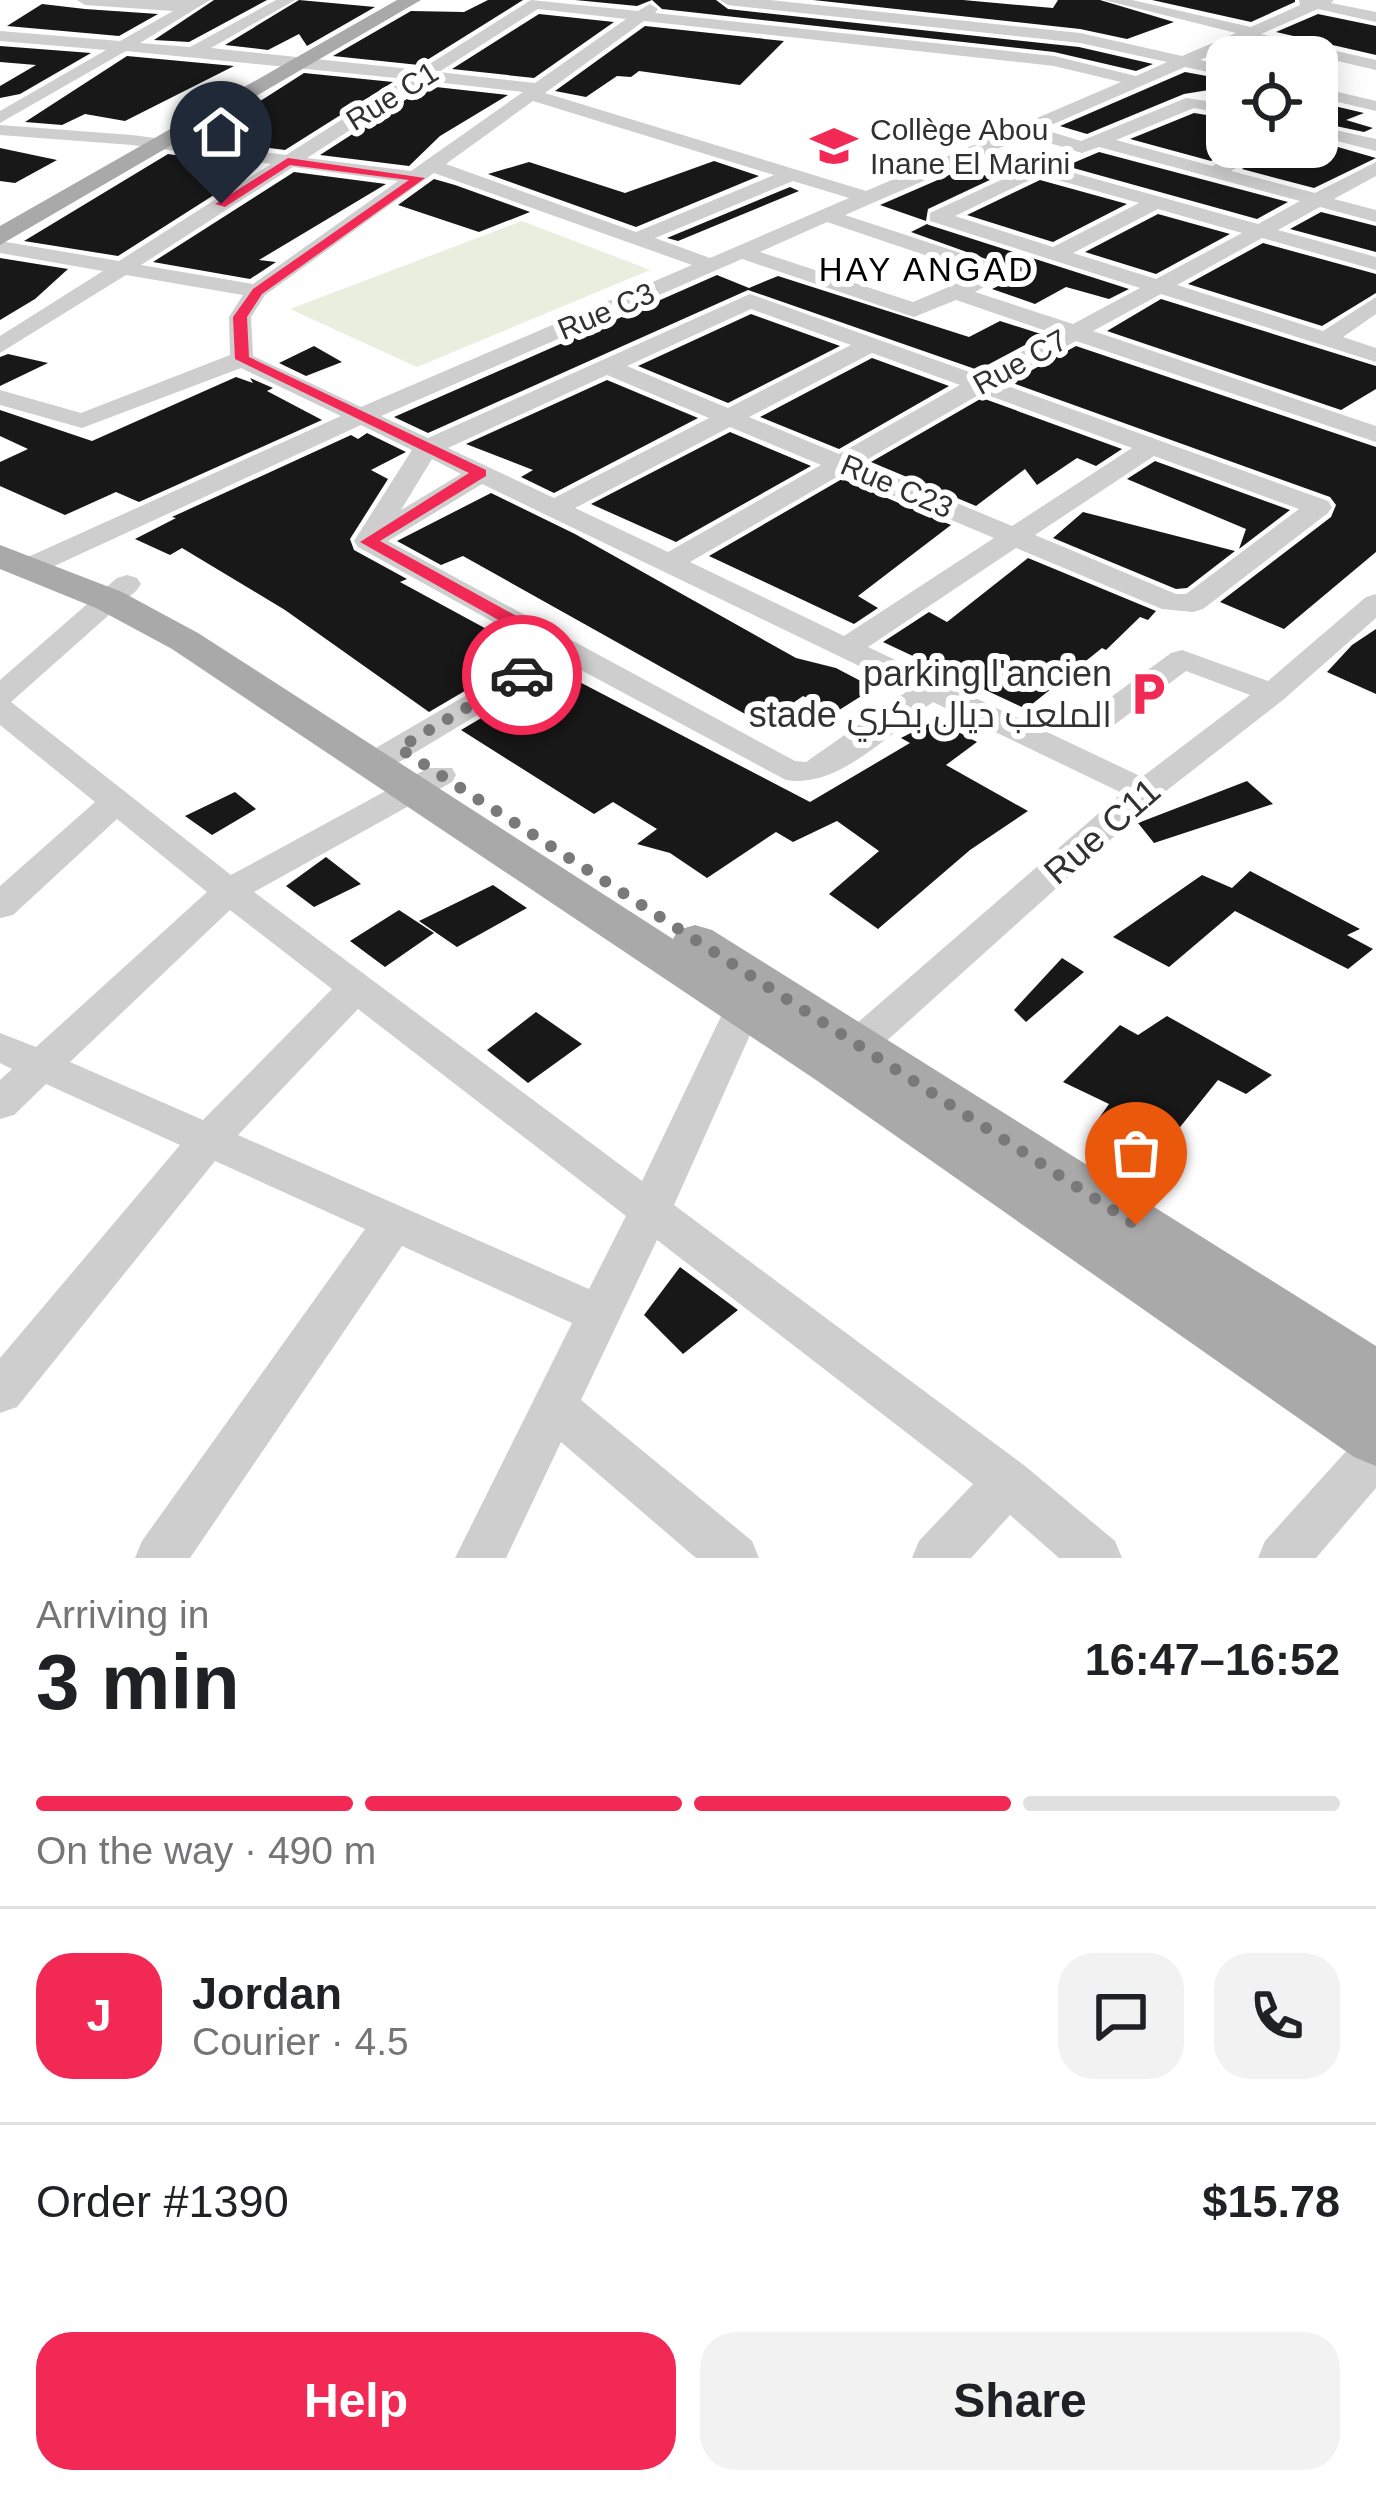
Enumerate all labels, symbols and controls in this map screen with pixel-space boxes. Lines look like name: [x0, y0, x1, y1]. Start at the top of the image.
map controls: [1206, 36, 1338, 168]
button: locate: [1206, 36, 1338, 168]
street label: Rue C1: [340, 55, 444, 137]
pin: [170, 81, 272, 204]
icon: home: [188, 99, 254, 165]
place label: Collège Abou Inane El Marini: [870, 113, 1070, 180]
school or university icon: Collège Abou Inane El Marini: [809, 121, 859, 171]
district label: HAY ANGAD: [819, 251, 1035, 288]
street label: Rue C3: [553, 276, 659, 346]
street label: Rue C7: [968, 323, 1072, 401]
street label: Rue C23: [836, 448, 958, 524]
courier: [462, 615, 582, 735]
icon: car: [489, 642, 555, 708]
place label: parking l'ancien stade الملعب ديال بكري: [749, 653, 1112, 742]
parking icon: parking l'ancien stade الملعب ديال بكري: [1123, 669, 1173, 719]
street label: Rue C11: [1036, 770, 1168, 892]
pin: [1085, 1102, 1187, 1225]
icon: bag: [1103, 1120, 1169, 1186]
text: Arriving in: [36, 1593, 209, 1636]
text: 16:47–16:52: [1085, 1634, 1340, 1685]
text: 3 min: [36, 1638, 240, 1726]
text: On the way · 490 m: [36, 1829, 376, 1872]
button: chat: [1058, 1953, 1184, 2079]
button: phone: [1214, 1953, 1340, 2079]
text: Jordan: [192, 1968, 342, 2019]
text: J: [86, 1990, 112, 2041]
text: Courier · 4.5: [192, 2020, 409, 2063]
text: Order #1390: [36, 2176, 289, 2227]
text: $15.78: [1202, 2176, 1340, 2227]
button: Help: [36, 2332, 676, 2470]
button: Share: [700, 2332, 1340, 2470]

